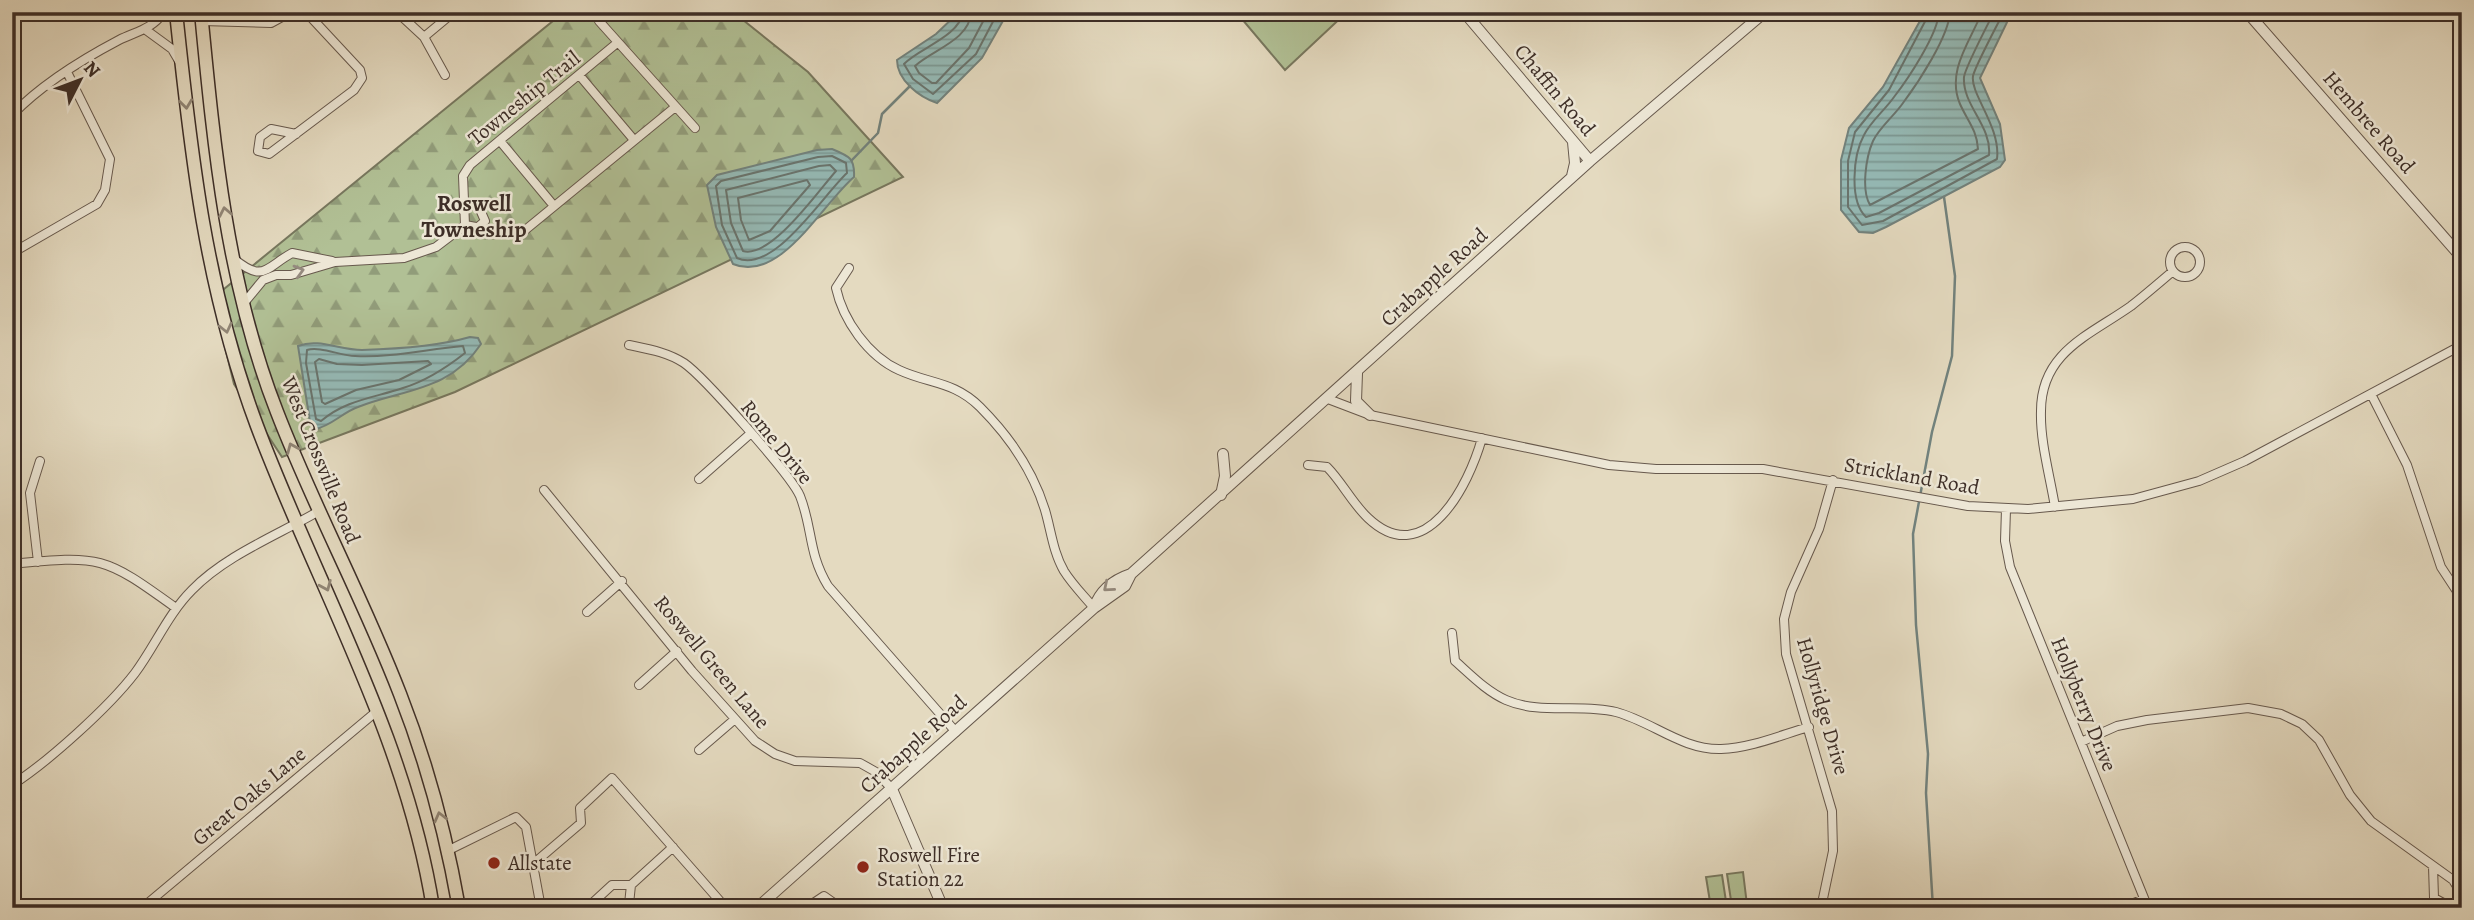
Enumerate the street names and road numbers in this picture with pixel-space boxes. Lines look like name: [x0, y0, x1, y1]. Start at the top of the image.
street label: Chaffin Road: [1508, 38, 1602, 143]
street label: Towneship Trail: [462, 44, 586, 152]
street label: Hembree Road: [2317, 65, 2422, 180]
street label: Crabapple Road: [1374, 221, 1494, 333]
street label: West Crossville Road: [274, 371, 368, 548]
street label: Rome Drive: [734, 394, 820, 490]
street label: Strickland Road: [1842, 450, 1983, 502]
street label: Roswell Green Lane: [648, 589, 776, 735]
street label: Hollyberry Drive: [2044, 633, 2124, 775]
street label: Hollyridge Drive: [1790, 634, 1856, 778]
street label: Crabapple Road: [853, 688, 973, 800]
street label: Great Oaks Lane: [186, 740, 312, 852]

